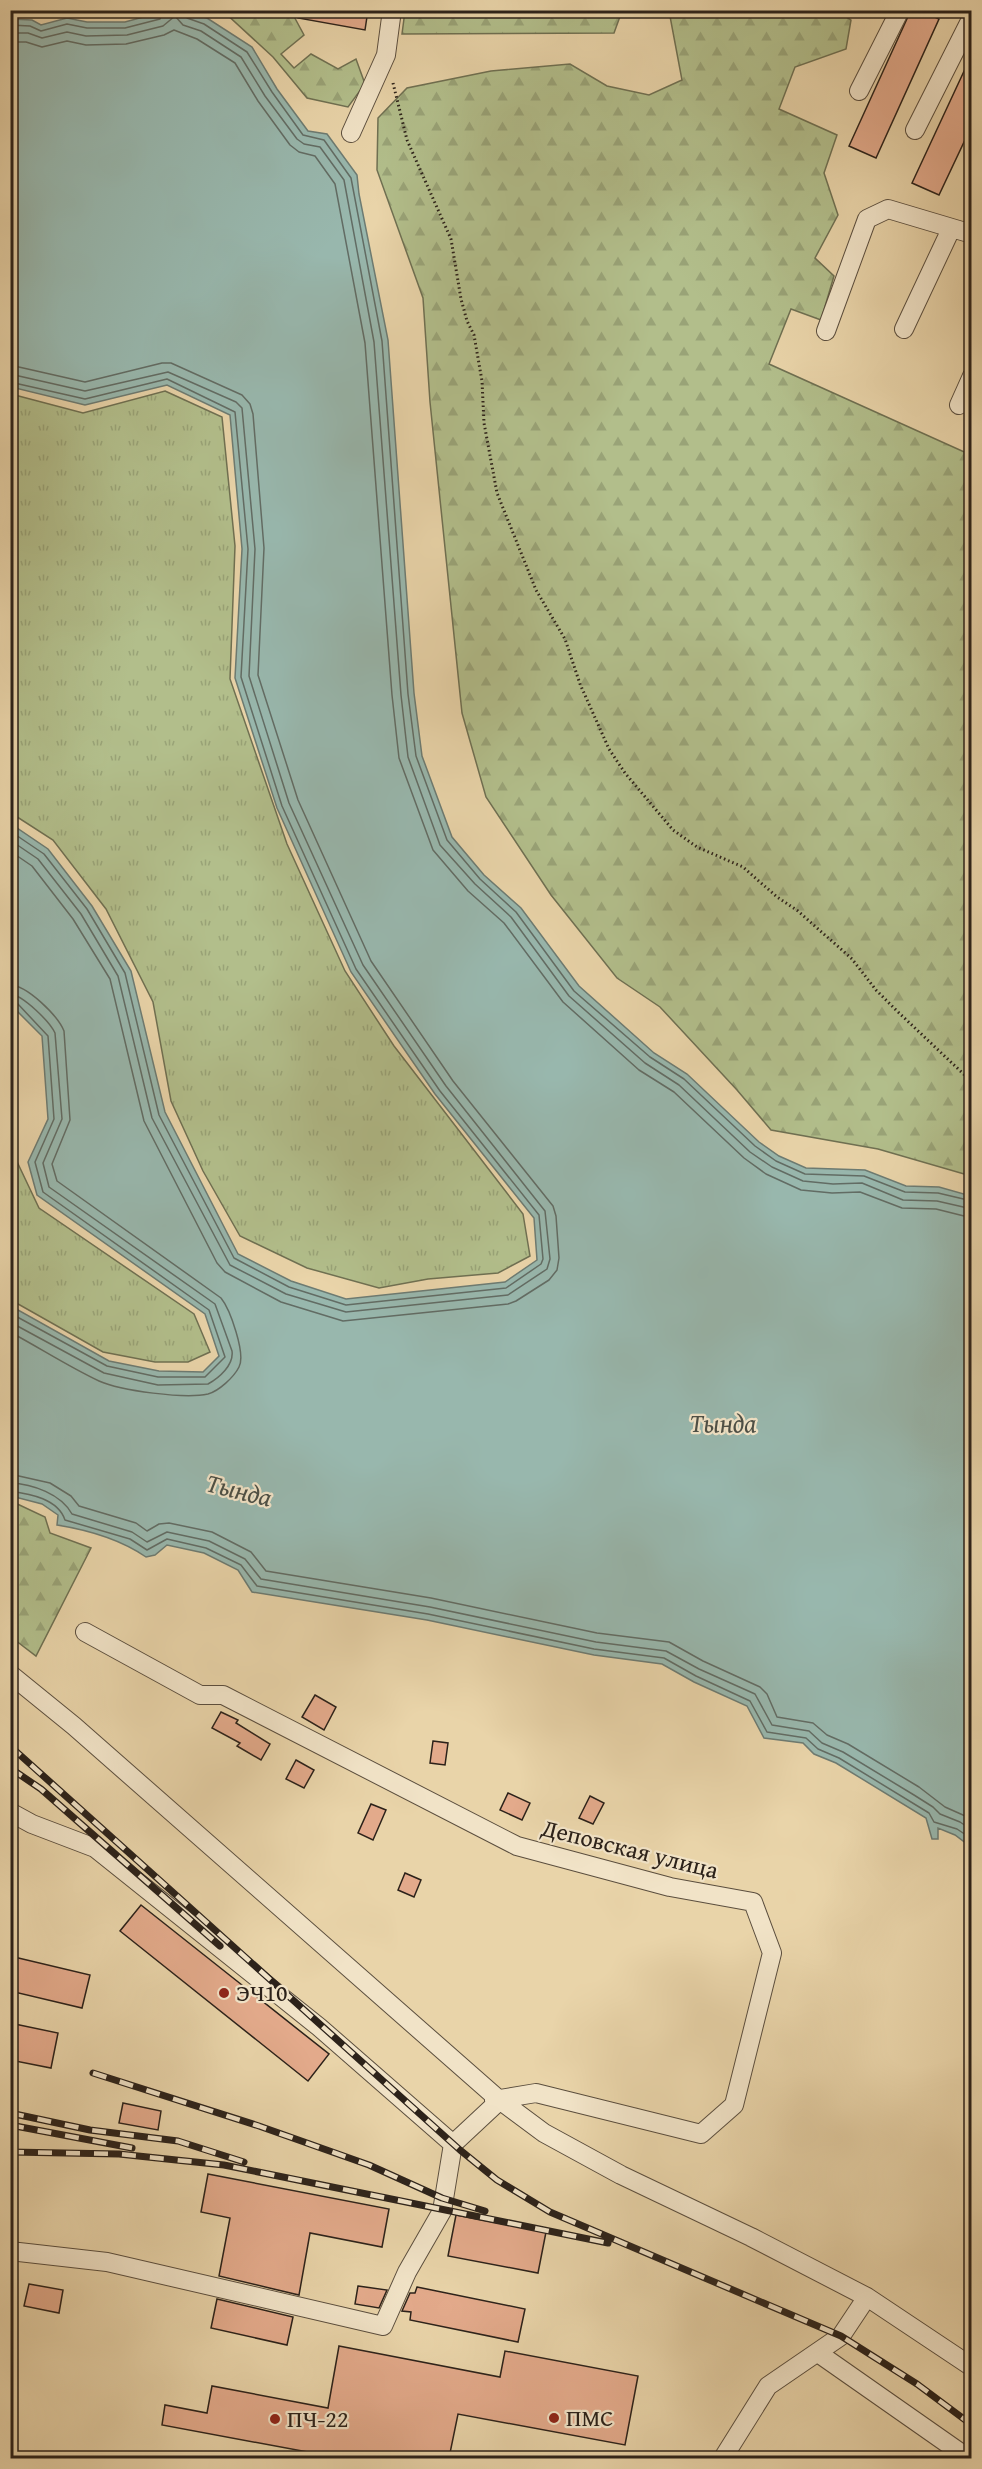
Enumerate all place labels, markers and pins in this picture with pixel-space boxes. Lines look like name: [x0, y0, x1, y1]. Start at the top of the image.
place label: ЭЧ10: [236, 1975, 288, 2010]
marker: ЭЧ10: [217, 1986, 231, 2000]
place label: ПМС: [566, 2400, 613, 2435]
place label: ПЧ-22: [287, 2401, 348, 2436]
marker: ПМС: [547, 2411, 561, 2425]
marker: ПЧ-22: [268, 2412, 282, 2426]

